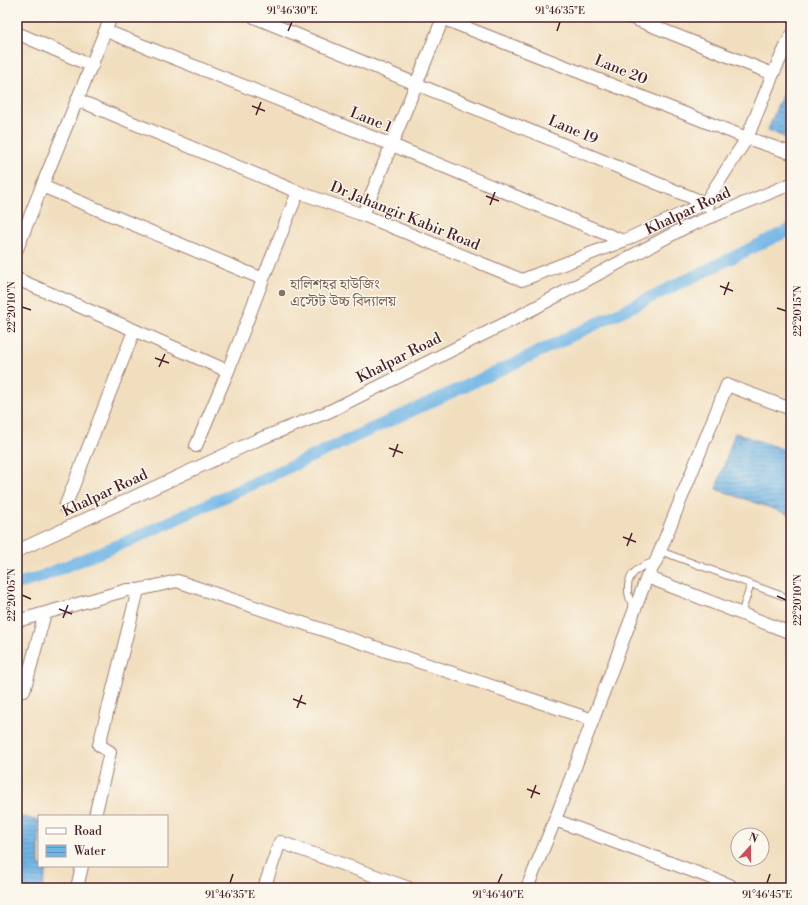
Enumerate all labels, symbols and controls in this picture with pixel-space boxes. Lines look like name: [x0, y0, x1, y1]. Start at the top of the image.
text: 91°46'30"E: [267, 5, 318, 17]
text: 91°46'35"E: [535, 5, 585, 17]
street label: Lane 20: [592, 51, 650, 89]
street label: Lane 1: [347, 103, 395, 137]
street label: Lane 19: [545, 111, 601, 149]
street label: Dr Jahangir Kabir Road: [327, 177, 483, 255]
street label: Khalpar Road: [642, 183, 734, 239]
place label: হালিশহর হাউজিং এস্টেট উচ্চ বিদ্যালয়: [289, 275, 397, 311]
text: 22°20'10"N: [6, 281, 18, 333]
text: 22°20'15"N: [792, 285, 804, 336]
marker: হালিশহর হাউজিং এস্টেট উচ্চ বিদ্যালয়: [277, 288, 287, 298]
street label: Khalpar Road: [353, 328, 445, 387]
street label: Khalpar Road: [59, 465, 151, 521]
text: 22°20'05"N: [6, 568, 18, 622]
text: 22°20'10"N: [792, 574, 804, 626]
legend: [38, 815, 168, 867]
text: Road: [74, 824, 102, 839]
north arrow: [730, 827, 770, 867]
text: N: [747, 831, 760, 847]
text: Water: [73, 844, 106, 859]
text: 91°46'35"E: [205, 889, 255, 901]
text: 91°46'40"E: [472, 889, 524, 901]
text: 91°46'45"E: [742, 889, 792, 901]

